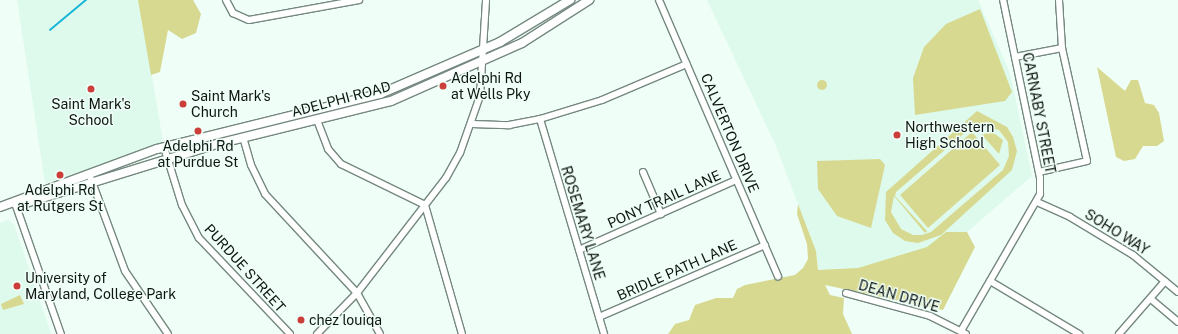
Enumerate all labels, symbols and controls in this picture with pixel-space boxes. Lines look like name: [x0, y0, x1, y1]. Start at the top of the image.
street label: CARNABY STREET: [1019, 51, 1059, 175]
place label: Adelphi Rd at Wells Pky: [451, 70, 531, 102]
street label: CALVERTON DRIVE: [697, 71, 763, 195]
street label: ADELPHI ROAD: [289, 78, 393, 120]
marker: Adelphi Rd at Wells Pky: [438, 81, 448, 91]
marker: Saint Mark's School: [86, 84, 96, 94]
place label: Saint Mark's Church: [191, 88, 271, 120]
place label: Saint Mark's School: [51, 96, 131, 128]
marker: Saint Mark's Church: [178, 99, 188, 109]
place label: Northwestern High School: [905, 119, 994, 152]
marker: Adelphi Rd at Purdue St: [193, 126, 203, 136]
marker: Northwestern High School: [892, 130, 902, 140]
place label: Adelphi Rd at Purdue St: [157, 138, 239, 170]
street label: ROSEMARY LANE: [558, 164, 608, 282]
street label: PONY TRAIL LANE: [605, 166, 723, 232]
marker: Adelphi Rd at Rutgers St: [55, 170, 65, 180]
place label: Adelphi Rd at Rutgers St: [17, 182, 103, 214]
street label: SOHO WAY: [1082, 206, 1152, 258]
street label: PURDUE STREET: [201, 220, 289, 316]
street label: BRIDLE PATH LANE: [614, 236, 740, 304]
place label: University of Maryland, College Park: [25, 270, 176, 302]
street label: DEAN DRIVE: [857, 276, 941, 316]
marker: University of Maryland, College Park: [12, 281, 22, 291]
place label: chez louiqa: [309, 312, 382, 328]
marker: chez louiqa: [296, 315, 306, 325]

